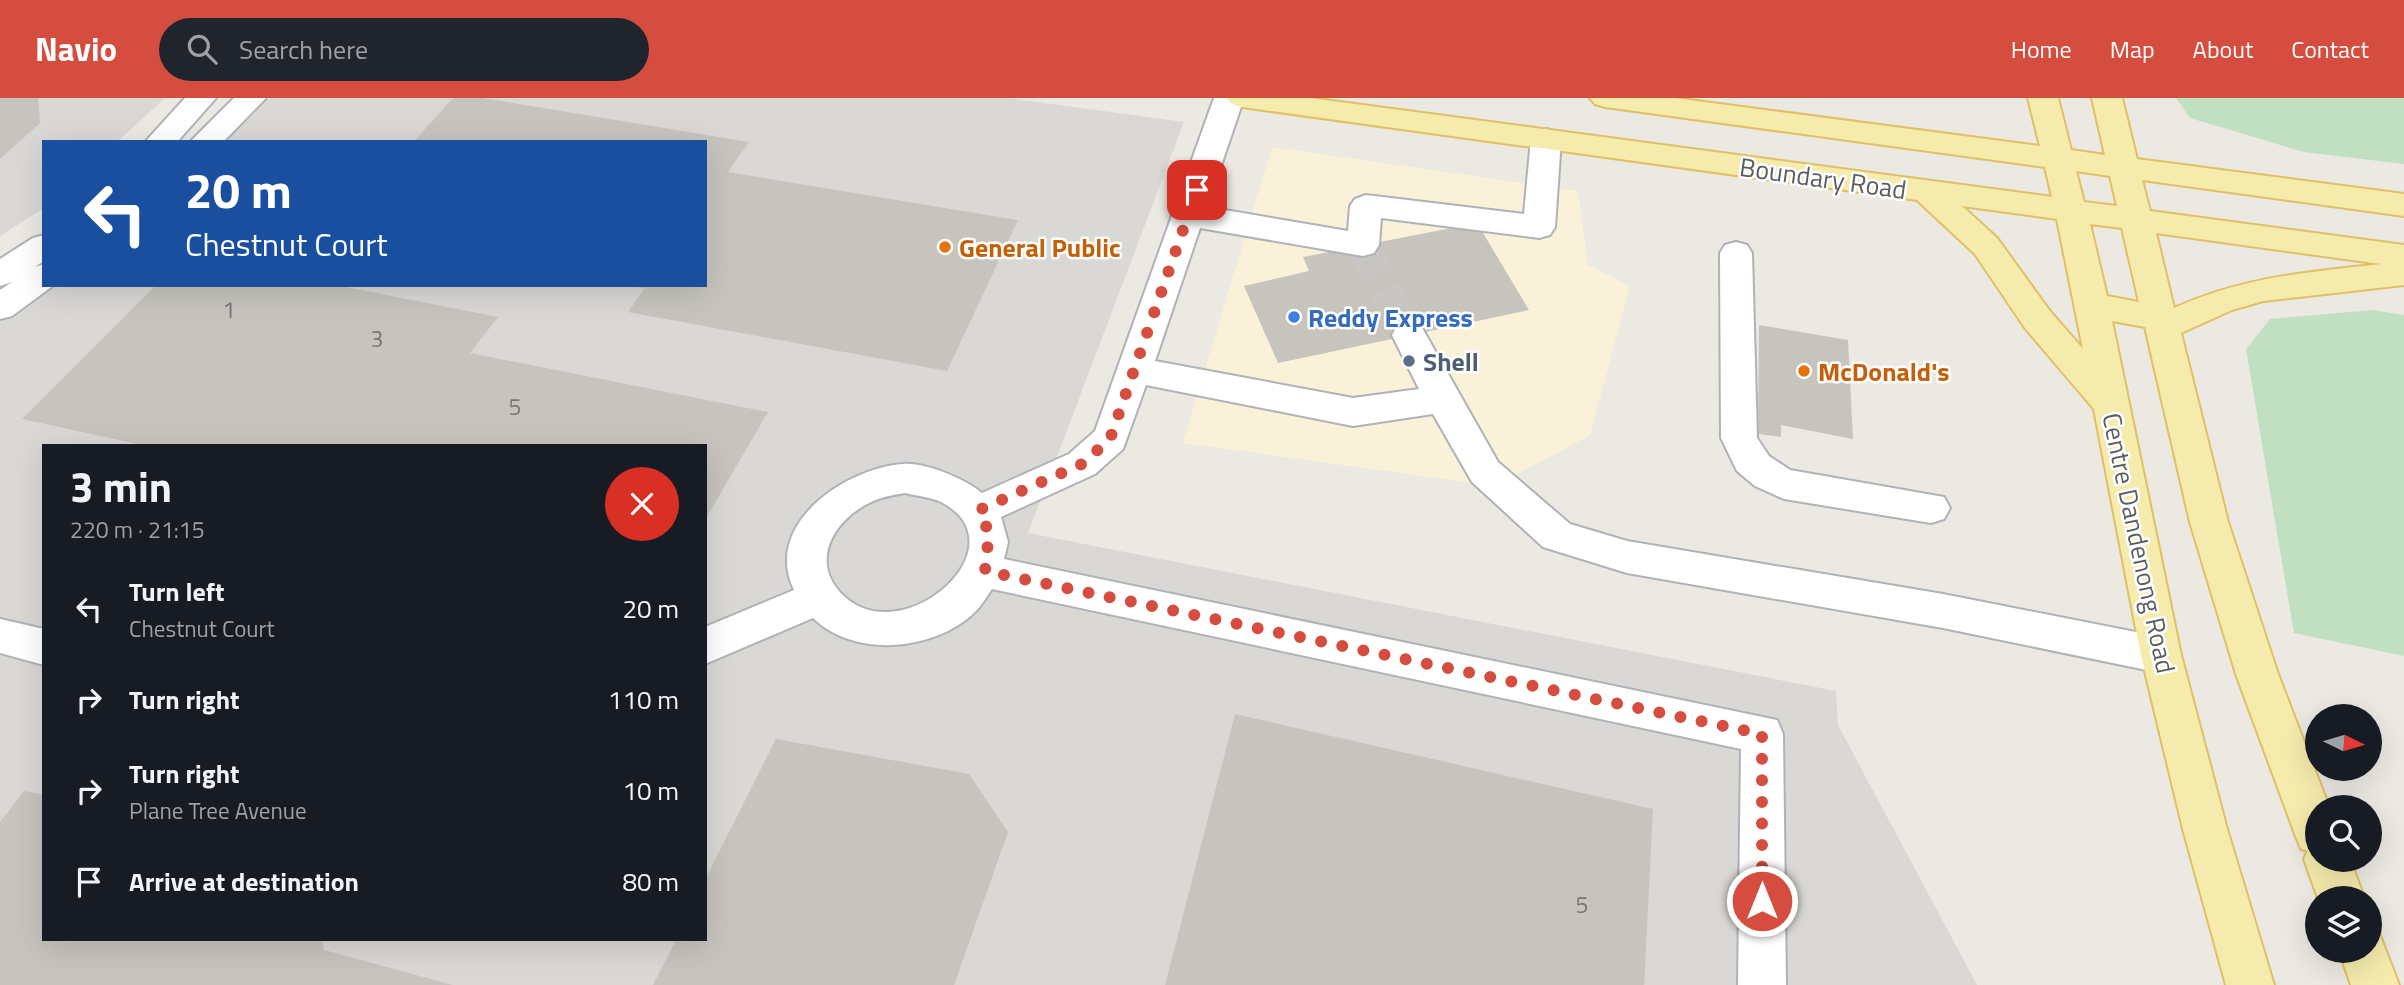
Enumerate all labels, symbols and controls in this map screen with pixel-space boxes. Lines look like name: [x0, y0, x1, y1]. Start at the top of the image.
search box: [159, 18, 649, 81]
text: Navio: [35, 24, 117, 74]
icon: search: [183, 30, 221, 68]
text: Search here: [239, 30, 368, 69]
text: Home: [2011, 31, 2072, 67]
text: Map: [2110, 31, 2155, 67]
text: About: [2193, 31, 2253, 67]
text: Contact: [2291, 31, 2369, 67]
street label: Boundary Road: [1737, 147, 1909, 209]
text: 20 m: [185, 152, 292, 227]
pin: [1167, 160, 1227, 220]
icon: left: [70, 168, 161, 259]
icon: arrive: [1178, 171, 1216, 209]
text: Chestnut Court: [185, 220, 388, 268]
place label: General Public: [959, 228, 1121, 267]
marker: General Public: [937, 239, 953, 255]
house number: 1: [223, 292, 235, 327]
place label: Reddy Express: [1308, 298, 1473, 337]
marker: Reddy Express: [1286, 309, 1302, 325]
house number: 3: [371, 321, 383, 356]
place label: Shell: [1423, 342, 1479, 381]
place label: McDonald's: [1818, 352, 1950, 391]
marker: Shell: [1401, 353, 1417, 369]
marker: McDonald's: [1796, 363, 1812, 379]
house number: 5: [509, 389, 521, 424]
street label: Centre Dandenong Road: [2092, 409, 2186, 677]
text: 3 min: [70, 454, 172, 518]
button: close: [605, 467, 679, 541]
text: 220 m · 21:15: [70, 512, 205, 547]
text: Turn left: [129, 572, 224, 611]
text: 20 m: [622, 589, 679, 628]
icon: left: [70, 590, 108, 628]
text: Chestnut Court: [129, 611, 275, 646]
text: Turn right: [129, 680, 240, 719]
text: 110 m: [608, 680, 679, 719]
icon: right: [70, 681, 108, 719]
north arrow: [2305, 704, 2382, 780]
map controls: [2305, 704, 2382, 963]
text: Turn right: [129, 754, 240, 793]
text: 10 m: [622, 771, 679, 810]
icon: right: [70, 772, 108, 810]
text: Plane Tree Avenue: [129, 793, 307, 828]
button: search: [2305, 795, 2382, 872]
text: Arrive at destination: [129, 862, 359, 901]
text: 80 m: [622, 862, 679, 901]
icon: arrive: [70, 863, 108, 901]
position arrow: [1725, 864, 1799, 938]
button: layers: [2305, 886, 2382, 963]
house number: 5: [1576, 887, 1588, 922]

